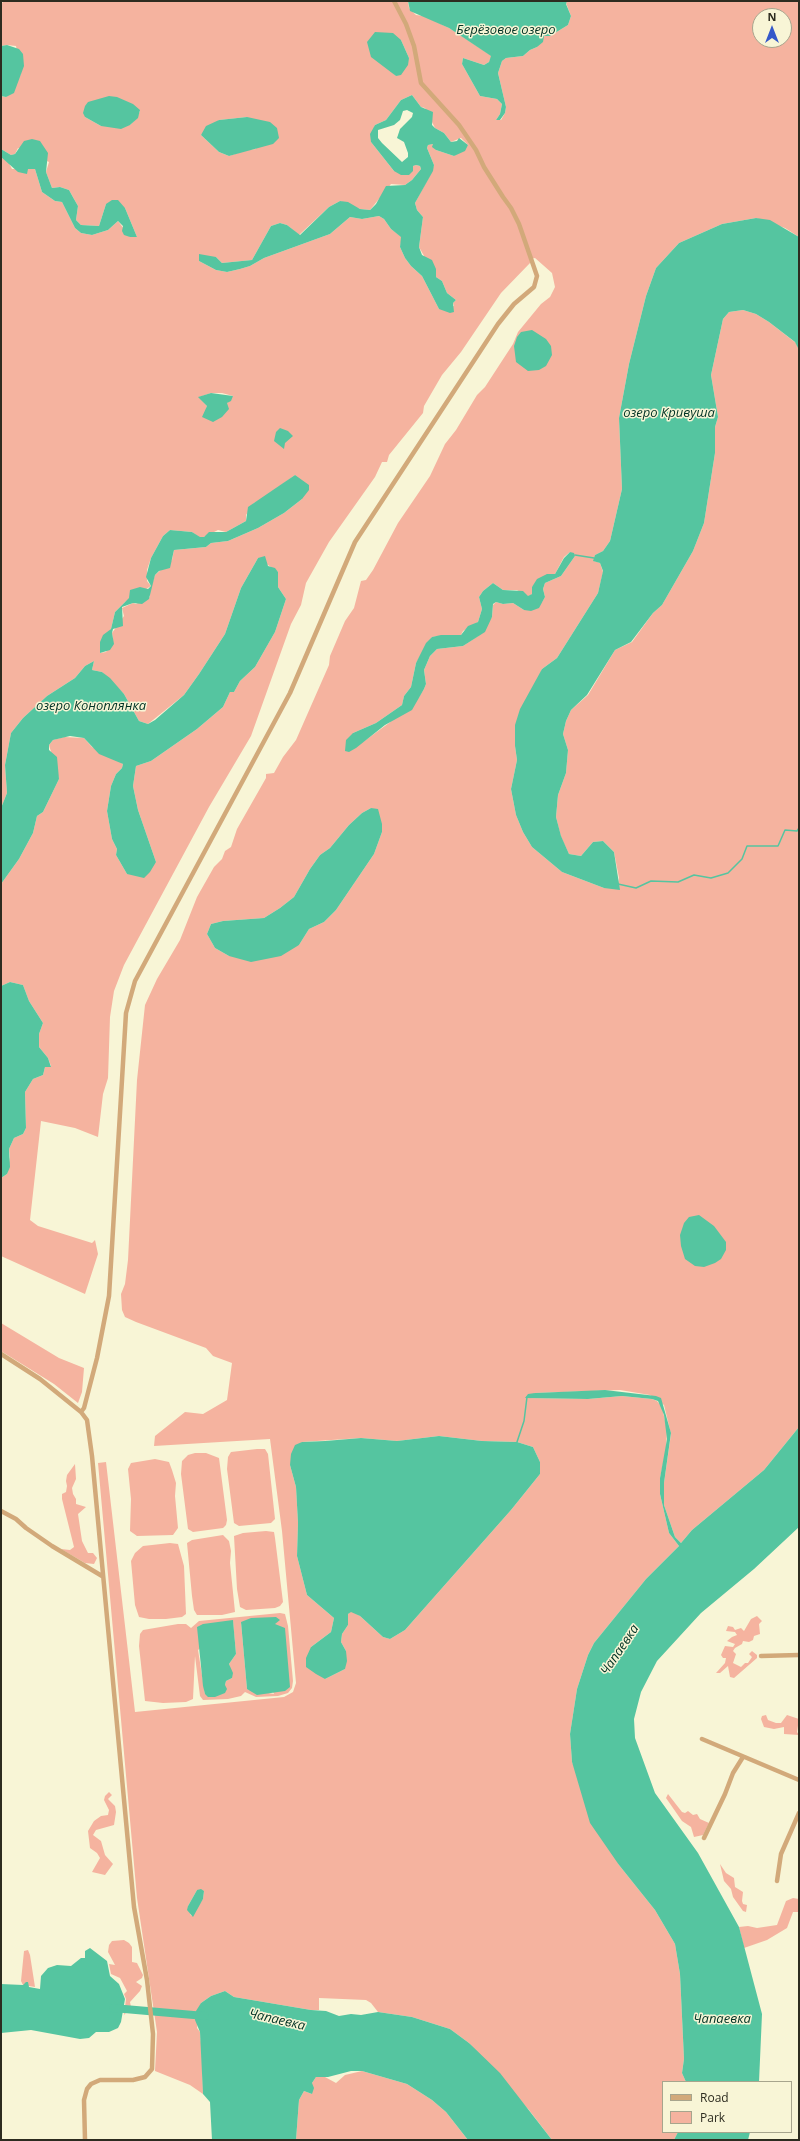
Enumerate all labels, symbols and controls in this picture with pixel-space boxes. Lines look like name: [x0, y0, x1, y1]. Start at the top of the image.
north arrow: [752, 8, 792, 48]
text: N: [768, 9, 776, 24]
water label: Берёзовое озеро: [456, 22, 556, 38]
water label: озеро Кривуша: [623, 405, 715, 421]
water label: озеро Коноплянка: [36, 698, 146, 714]
water label: Чапаевка: [597, 1622, 643, 1678]
water label: Чапаевка: [247, 2006, 307, 2034]
water label: Чапаевка: [693, 2011, 751, 2027]
legend: [662, 2081, 792, 2133]
text: Road: [700, 2089, 729, 2106]
text: Park: [700, 2109, 725, 2126]

